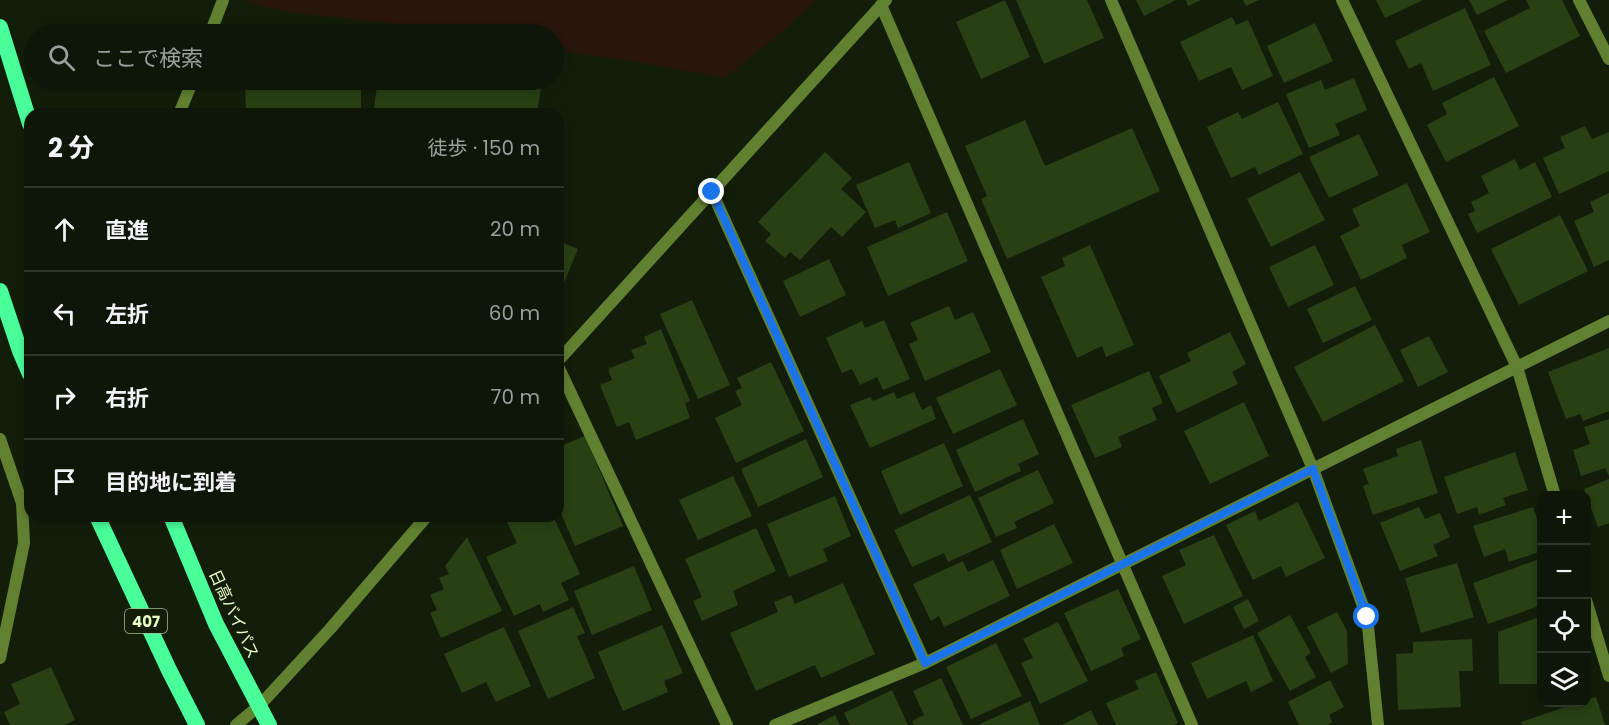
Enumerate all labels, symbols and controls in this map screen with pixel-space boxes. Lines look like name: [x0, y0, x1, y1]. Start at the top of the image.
search box: [24, 24, 564, 90]
icon: search: [45, 41, 78, 74]
text: ここで検索: [93, 43, 203, 74]
text: 2 分: [48, 130, 94, 166]
text: 徒歩 · 150 m: [428, 134, 540, 162]
route end: [698, 178, 724, 204]
icon: ahead: [48, 213, 81, 246]
text: 直進: [105, 215, 149, 246]
text: 20 m: [490, 215, 540, 243]
icon: left: [48, 297, 81, 330]
text: 左折: [105, 299, 149, 330]
text: 60 m: [489, 299, 540, 327]
icon: right: [48, 381, 81, 414]
text: 右折: [105, 383, 149, 414]
text: 70 m: [491, 383, 540, 411]
icon: arrive: [48, 465, 81, 498]
text: 目的地に到着: [105, 467, 237, 498]
map controls: [1537, 491, 1591, 707]
button: +: [1537, 491, 1591, 545]
button: −: [1537, 545, 1591, 599]
street label: 日高バイパス: [203, 566, 265, 662]
button: locate: [1537, 599, 1591, 653]
route start: [1353, 603, 1379, 629]
road number: 407: [125, 609, 167, 633]
button: layers: [1537, 653, 1591, 707]

